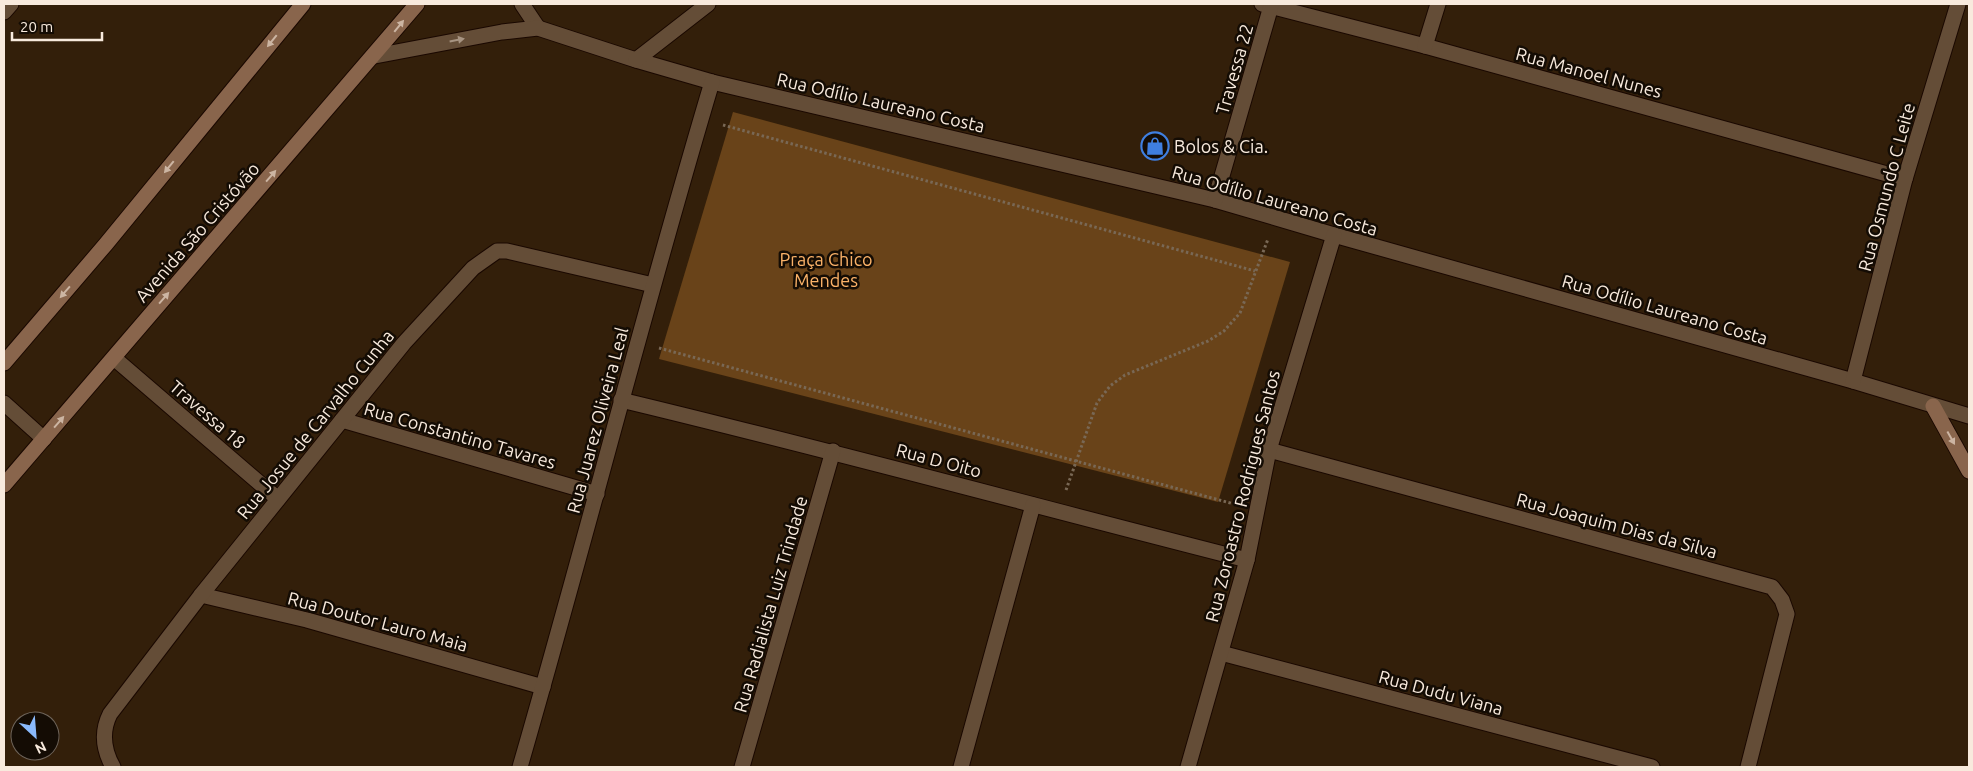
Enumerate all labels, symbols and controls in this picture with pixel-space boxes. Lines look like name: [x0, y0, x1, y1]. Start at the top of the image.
scale bar: [12, 10, 102, 42]
text: 20 m: [20, 18, 53, 35]
one-way arrow: [394, 19, 405, 32]
street label: Travessa 22: [1212, 21, 1256, 117]
one-way arrow: [266, 35, 278, 47]
one-way arrow: [450, 36, 465, 44]
street label: Rua Manoel Nunes: [1514, 43, 1664, 101]
street label: Rua Odílio Laureano Costa: [775, 68, 987, 136]
street label: Rua Osmundo C Leite: [1854, 101, 1918, 273]
shop icon: Bolos & Cia.: [1140, 131, 1170, 161]
place label: Bolos & Cia.: [1174, 136, 1268, 156]
street label: Avenida São Cristóvão: [131, 158, 263, 306]
one-way arrow: [164, 160, 175, 173]
street label: Rua Odílio Laureano Costa: [1170, 161, 1380, 239]
one-way arrow: [265, 170, 277, 182]
park label: Praça Chico Mendes: [779, 249, 873, 290]
street label: Rua Odílio Laureano Costa: [1560, 270, 1770, 348]
one-way arrow: [60, 286, 71, 299]
one-way arrow: [159, 292, 170, 305]
street label: Rua Juarez Oliveira Leal: [563, 325, 632, 515]
street label: Rua Josue de Carvalho Cunha: [233, 326, 397, 522]
street label: Rua Zoroastro Rodrigues Santos: [1201, 368, 1283, 624]
street label: Travessa 18: [166, 376, 250, 452]
street label: Rua Constantino Tavares: [362, 398, 558, 472]
one-way arrow: [53, 416, 64, 428]
one-way arrow: [1947, 431, 1955, 446]
street label: Rua D Oito: [894, 439, 984, 481]
street label: Rua Joaquim Dias da Silva: [1514, 489, 1720, 561]
street label: Rua Radialista Luiz Trindade: [730, 494, 810, 714]
street label: Rua Doutor Lauro Maia: [286, 587, 470, 655]
street label: Rua Dudu Viana: [1377, 666, 1505, 718]
north arrow: [10, 711, 60, 761]
text: N: [32, 738, 49, 757]

